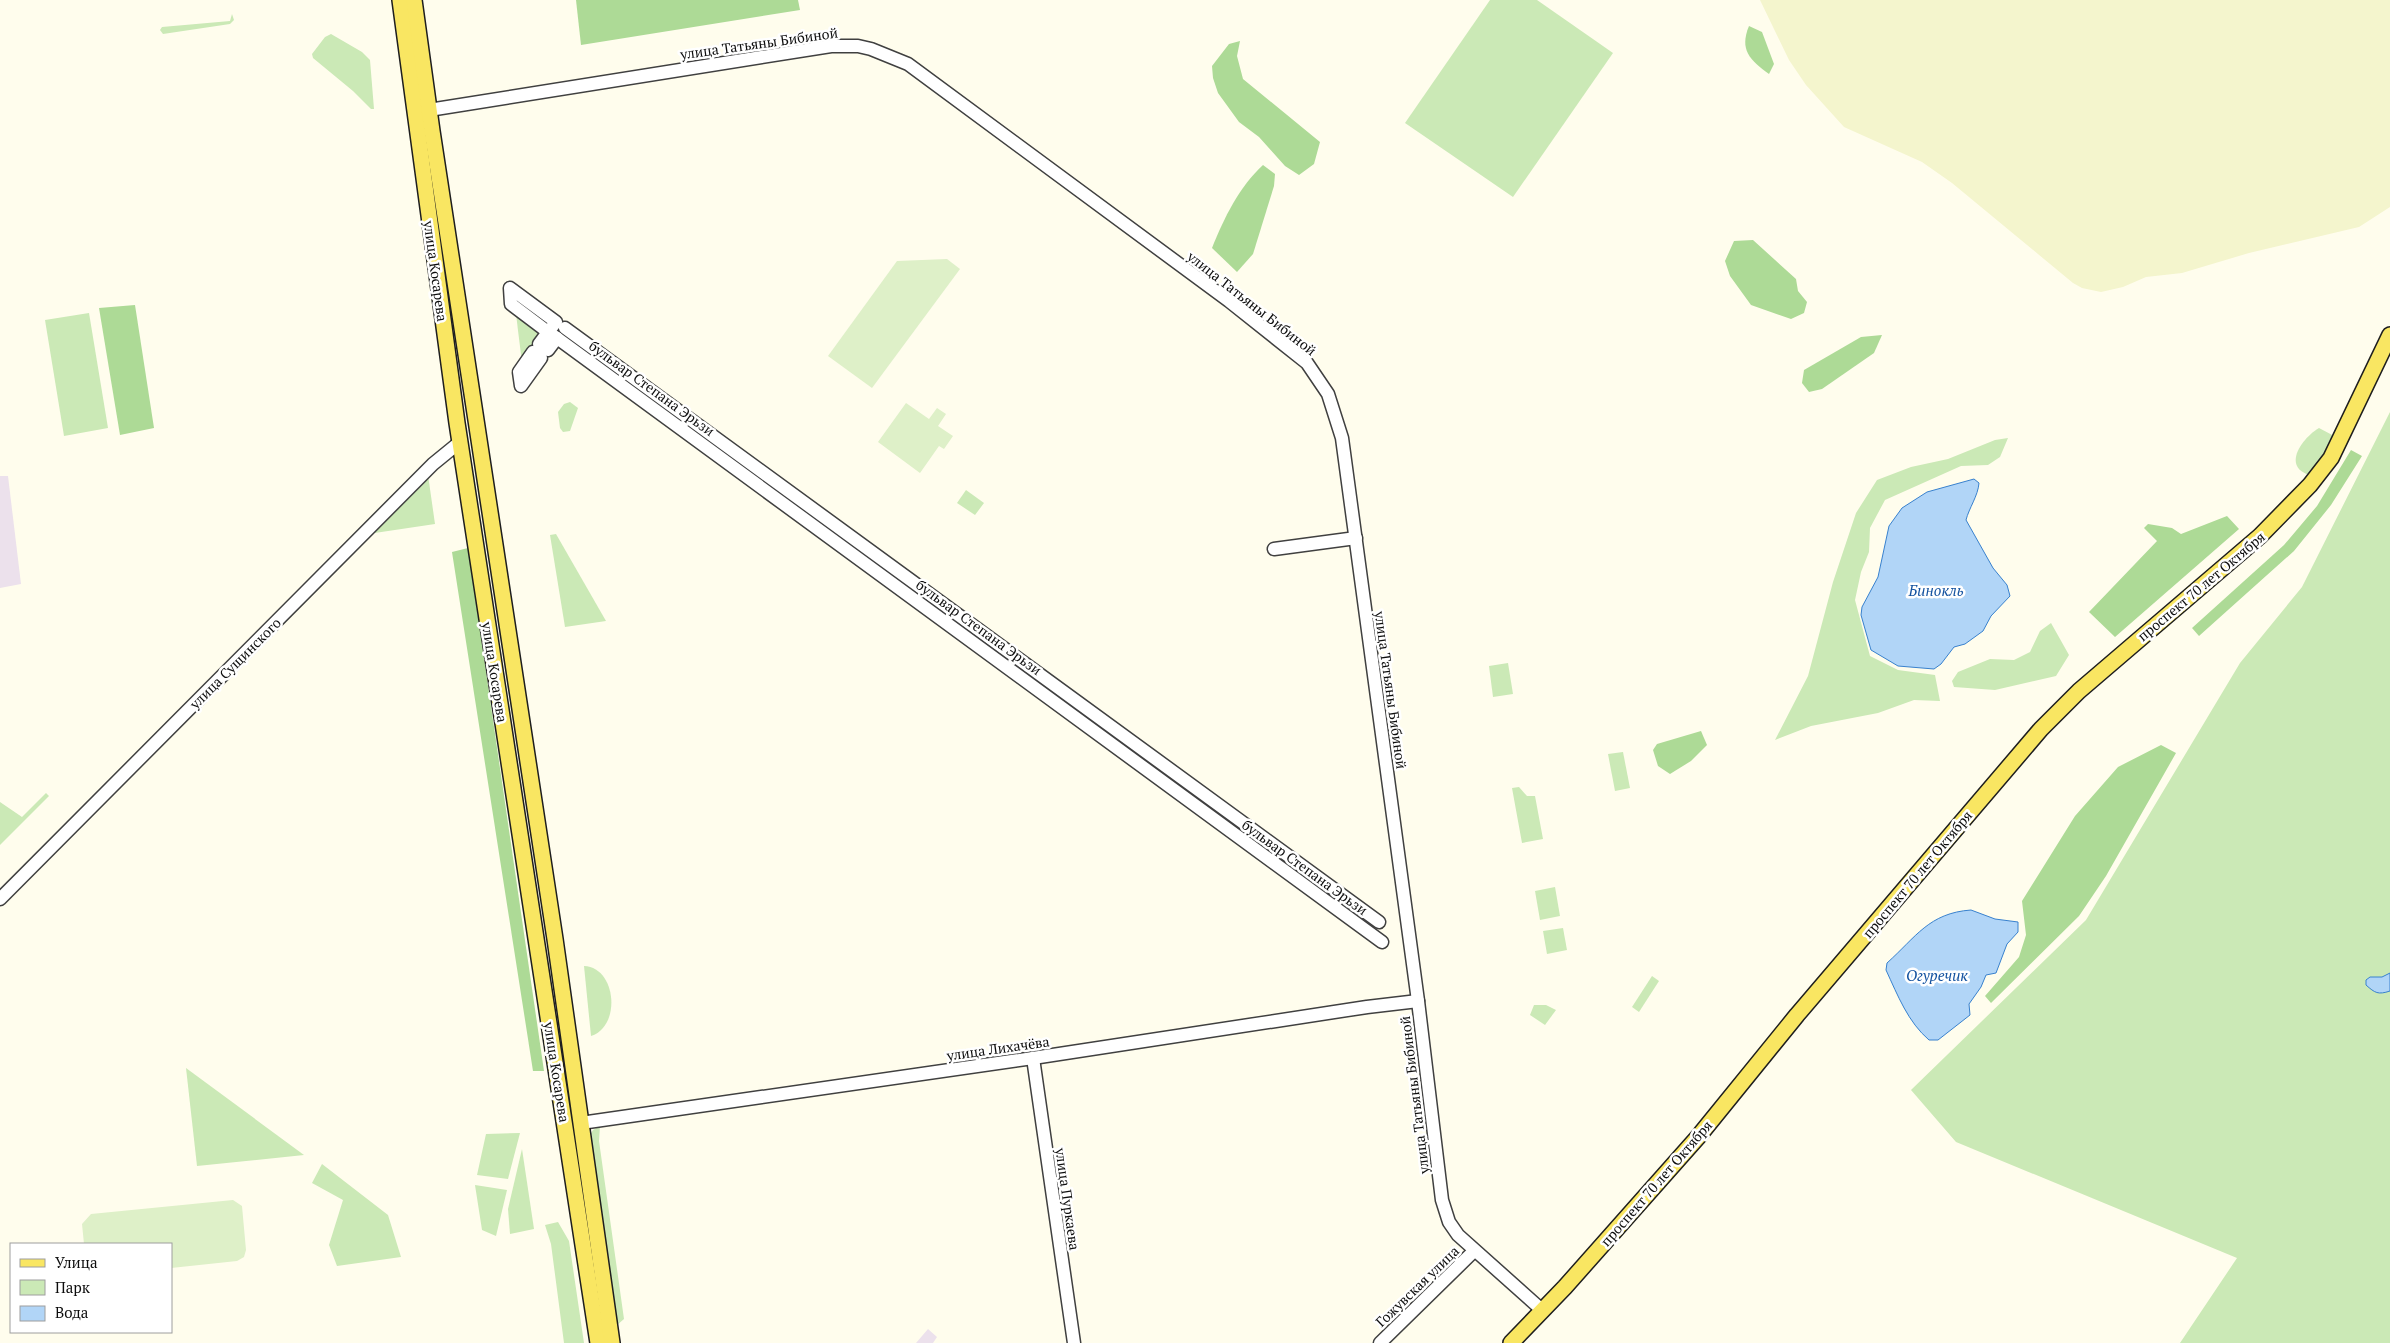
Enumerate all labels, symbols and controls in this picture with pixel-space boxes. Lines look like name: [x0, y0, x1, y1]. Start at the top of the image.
street label: улица Татьяны Бибиной: [678, 22, 839, 64]
street label: улица Косарева: [419, 219, 452, 322]
street label: улица Татьяны Бибиной: [1183, 246, 1321, 360]
street label: бульвар Степана Эрьзи: [585, 336, 719, 440]
street label: проспект 70 лет Октября: [2133, 527, 2269, 645]
street label: бульвар Степана Эрьзи: [912, 575, 1046, 679]
water label: Бинокль: [1908, 580, 1964, 600]
street label: улица Татьяны Бибиной: [1370, 609, 1412, 770]
street label: улица Сущинского: [184, 613, 285, 714]
street label: улица Косарева: [478, 620, 512, 724]
street label: проспект 70 лет Октября: [1858, 806, 1976, 942]
street label: бульвар Степана Эрьзи: [1238, 815, 1372, 919]
water label: Огуречик: [1906, 965, 1968, 985]
street label: улица Татьяны Бибиной: [1395, 1015, 1433, 1176]
street label: улица Косарева: [540, 1020, 574, 1124]
street label: улица Лихачёва: [945, 1031, 1050, 1065]
street label: проспект 70 лет Октября: [1596, 1116, 1716, 1250]
street label: улица Пуркаева: [1051, 1146, 1085, 1251]
street label: Гожувская улица: [1371, 1241, 1463, 1331]
legend: [10, 1243, 172, 1333]
text: Улица: [55, 1252, 98, 1272]
text: Парк: [55, 1277, 91, 1297]
text: Вода: [55, 1302, 89, 1322]

